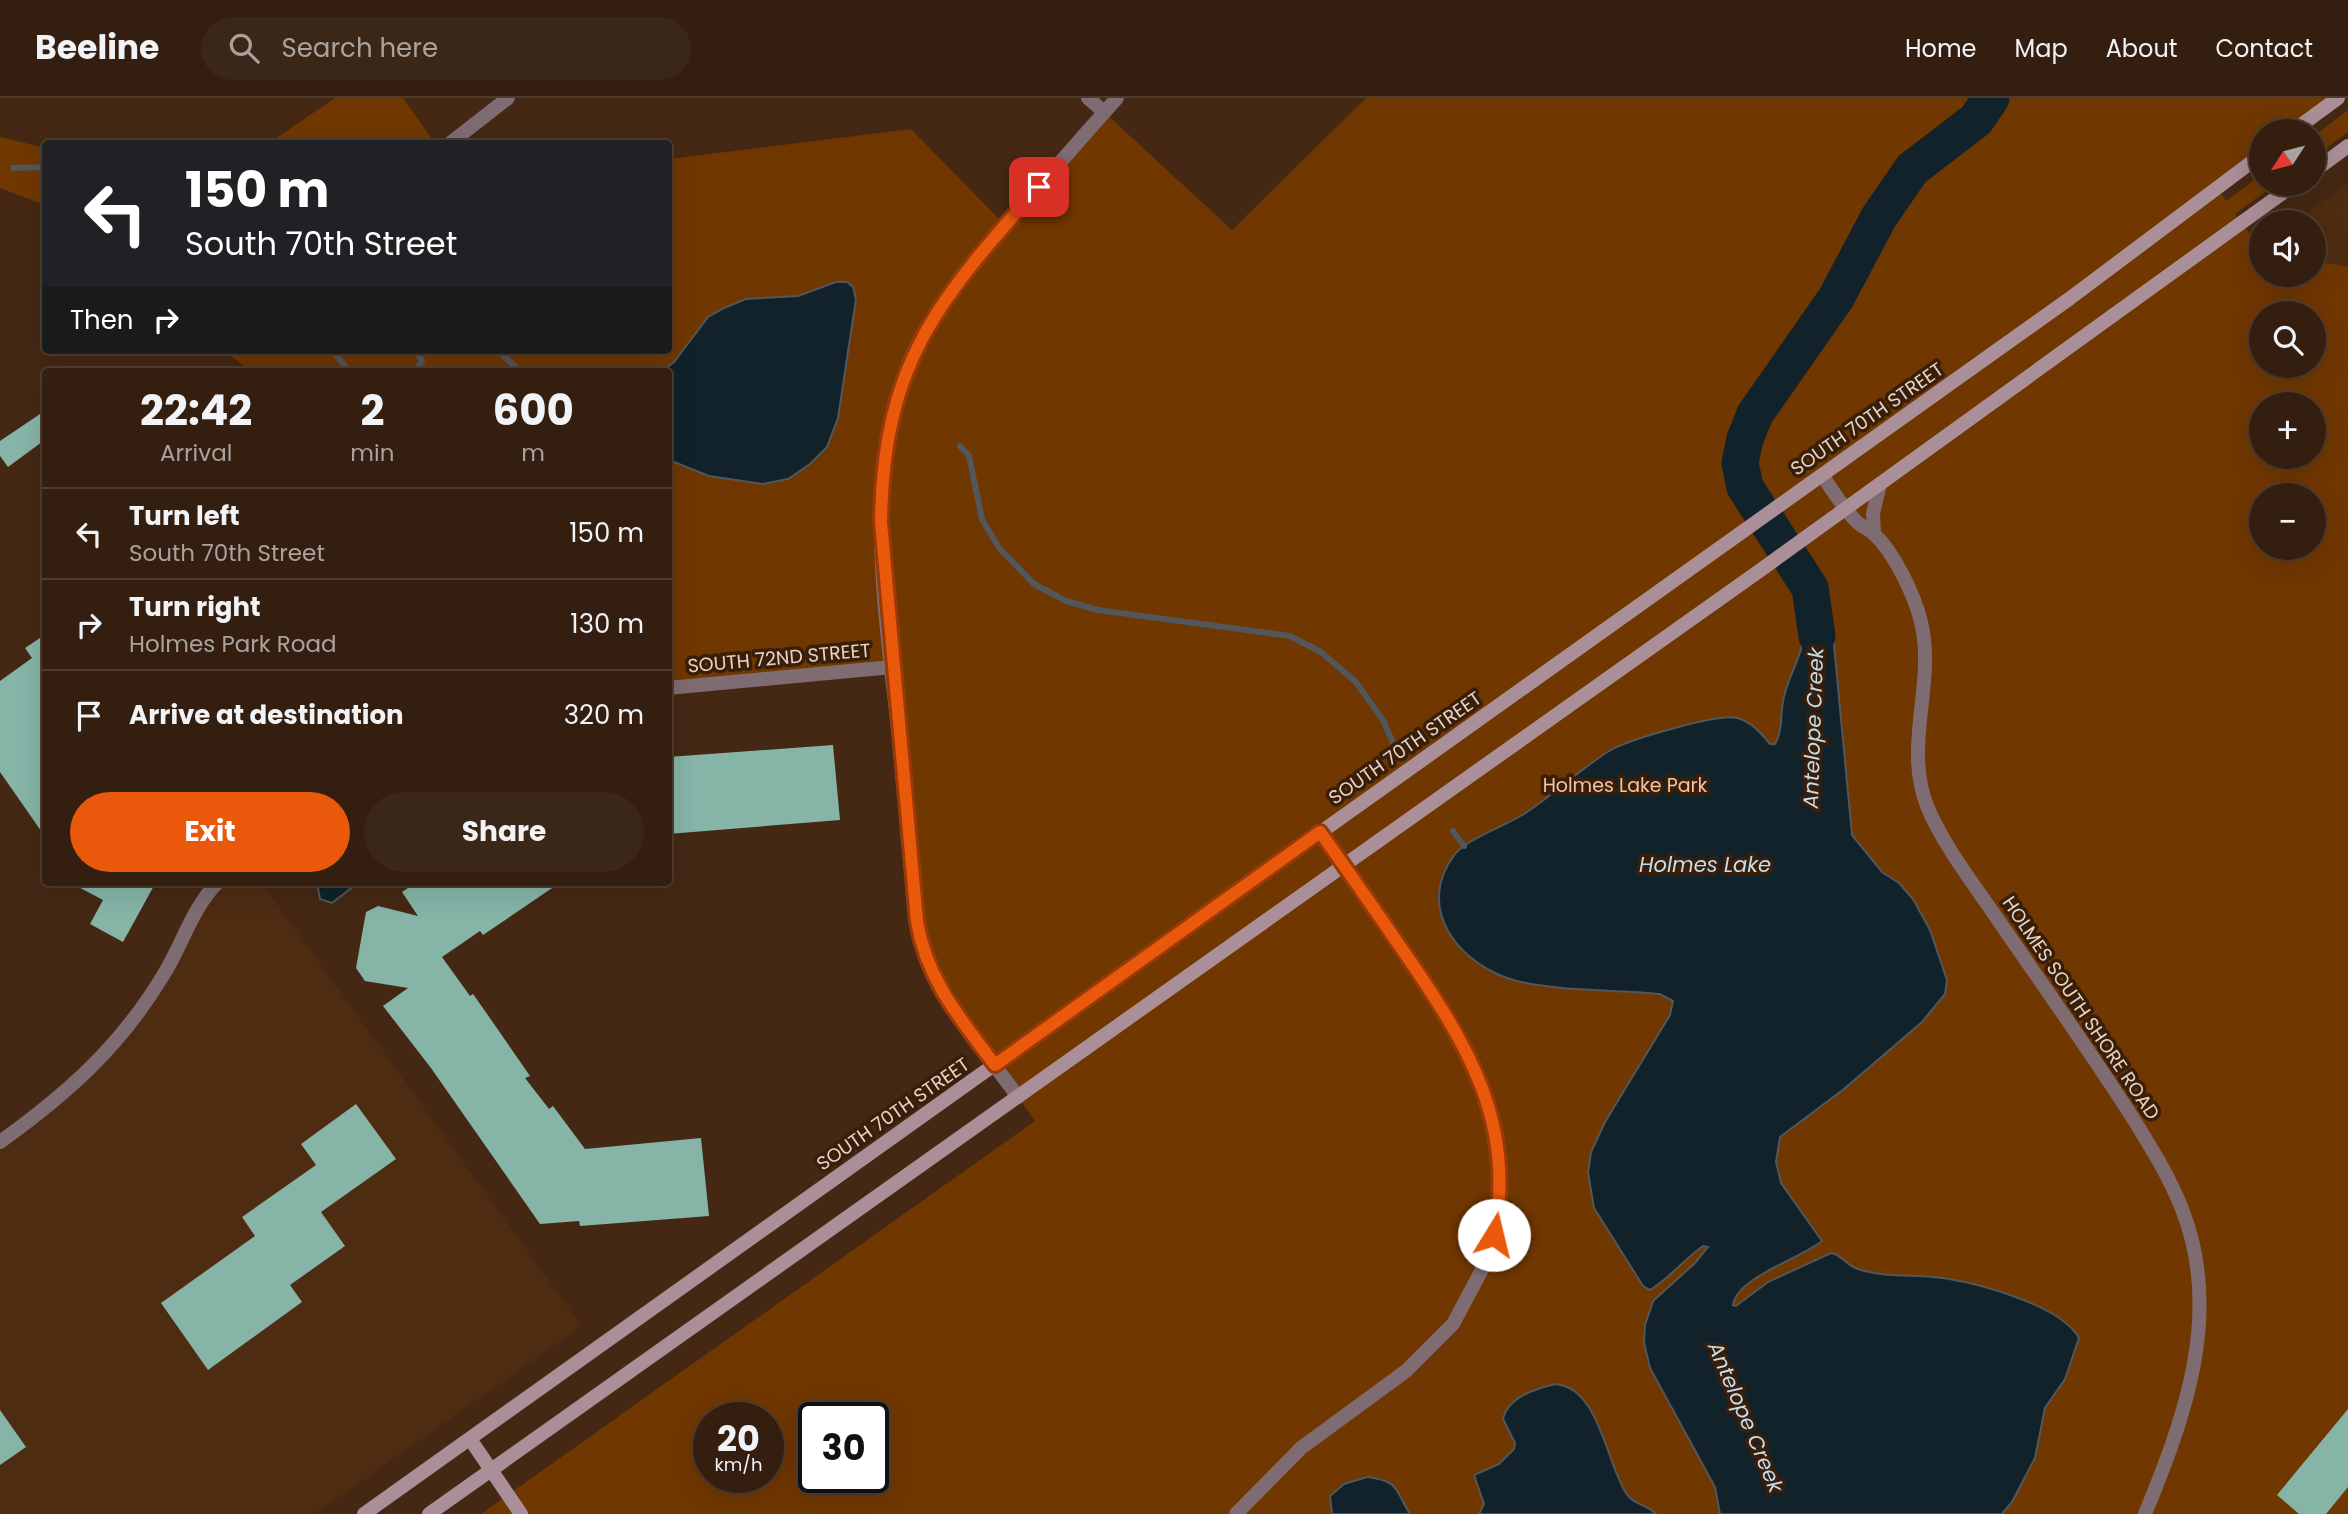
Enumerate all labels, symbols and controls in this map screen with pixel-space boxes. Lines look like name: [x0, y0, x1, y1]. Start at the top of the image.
search box: [201, 17, 691, 80]
text: Beeline: [35, 24, 159, 71]
icon: search: [225, 29, 263, 67]
text: Search here: [281, 30, 438, 66]
text: Home: [1905, 32, 1977, 65]
text: Map: [2015, 32, 2068, 65]
text: About: [2106, 32, 2177, 65]
text: Contact: [2215, 32, 2313, 65]
north arrow: [2249, 119, 2326, 196]
map controls: [2249, 119, 2326, 560]
text: 150 m: [185, 156, 330, 224]
pin: [1009, 157, 1069, 217]
icon: left: [70, 168, 161, 259]
icon: arrive: [1020, 168, 1058, 206]
button: sound: [2249, 210, 2326, 287]
text: South 70th Street: [185, 221, 457, 266]
icon: right: [147, 301, 185, 339]
button: search: [2249, 301, 2326, 378]
text: Then: [70, 302, 133, 338]
street label: SOUTH 70TH STREET: [1785, 356, 1949, 482]
text: 22:42: [140, 381, 252, 440]
text: 2: [360, 381, 384, 440]
text: 600: [492, 381, 574, 440]
button: +: [2249, 392, 2326, 469]
text: Arrival: [160, 437, 232, 469]
text: min: [350, 437, 394, 469]
text: m: [521, 437, 545, 469]
button: −: [2249, 483, 2326, 560]
text: Turn left: [129, 498, 240, 534]
icon: left: [70, 515, 108, 553]
text: 150 m: [569, 515, 644, 551]
text: South 70th Street: [129, 537, 325, 569]
text: Turn right: [129, 589, 261, 625]
icon: right: [70, 606, 108, 644]
text: 130 m: [570, 606, 644, 642]
text: Holmes Park Road: [129, 628, 337, 660]
street label: SOUTH 72ND STREET: [687, 637, 871, 679]
water label: Antelope Creek: [1796, 646, 1830, 810]
street label: SOUTH 70TH STREET: [1323, 685, 1487, 811]
icon: arrive: [70, 697, 108, 735]
text: Arrive at destination: [129, 697, 404, 733]
text: 320 m: [564, 697, 644, 733]
park label: Holmes Lake Park: [1543, 772, 1708, 799]
button: Exit: [70, 792, 350, 872]
button: Share: [364, 792, 644, 872]
water label: Holmes Lake: [1639, 850, 1771, 879]
street label: HOLMES SOUTH SHORE ROAD: [1996, 891, 2166, 1125]
street label: SOUTH 70TH STREET: [811, 1051, 975, 1177]
position arrow: [1457, 1198, 1531, 1272]
water label: Antelope Creek: [1701, 1336, 1791, 1498]
speed limit sign: 30: [798, 1402, 889, 1493]
text: 20: [717, 1414, 760, 1463]
text: km/h: [715, 1452, 762, 1477]

